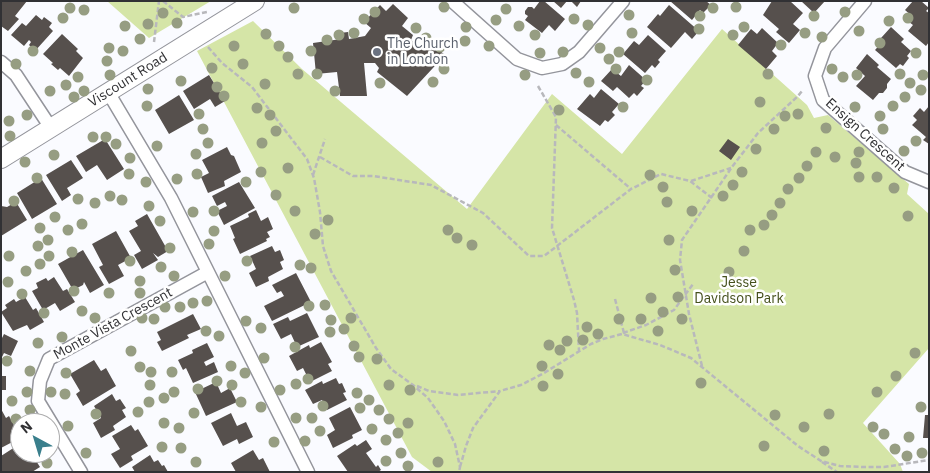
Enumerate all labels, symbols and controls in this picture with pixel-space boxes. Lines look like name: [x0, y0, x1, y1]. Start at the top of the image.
place label: The Church in London: [387, 36, 459, 68]
marker: The Church in London: [371, 46, 383, 58]
street label: Viscount Road: [85, 49, 171, 111]
street label: Ensign Crescent: [822, 95, 908, 175]
park label: Jesse Davidson Park: [694, 275, 784, 308]
street label: Monte Vista Crescent: [51, 284, 175, 364]
north arrow: [10, 413, 60, 463]
text: N: [17, 417, 36, 437]

